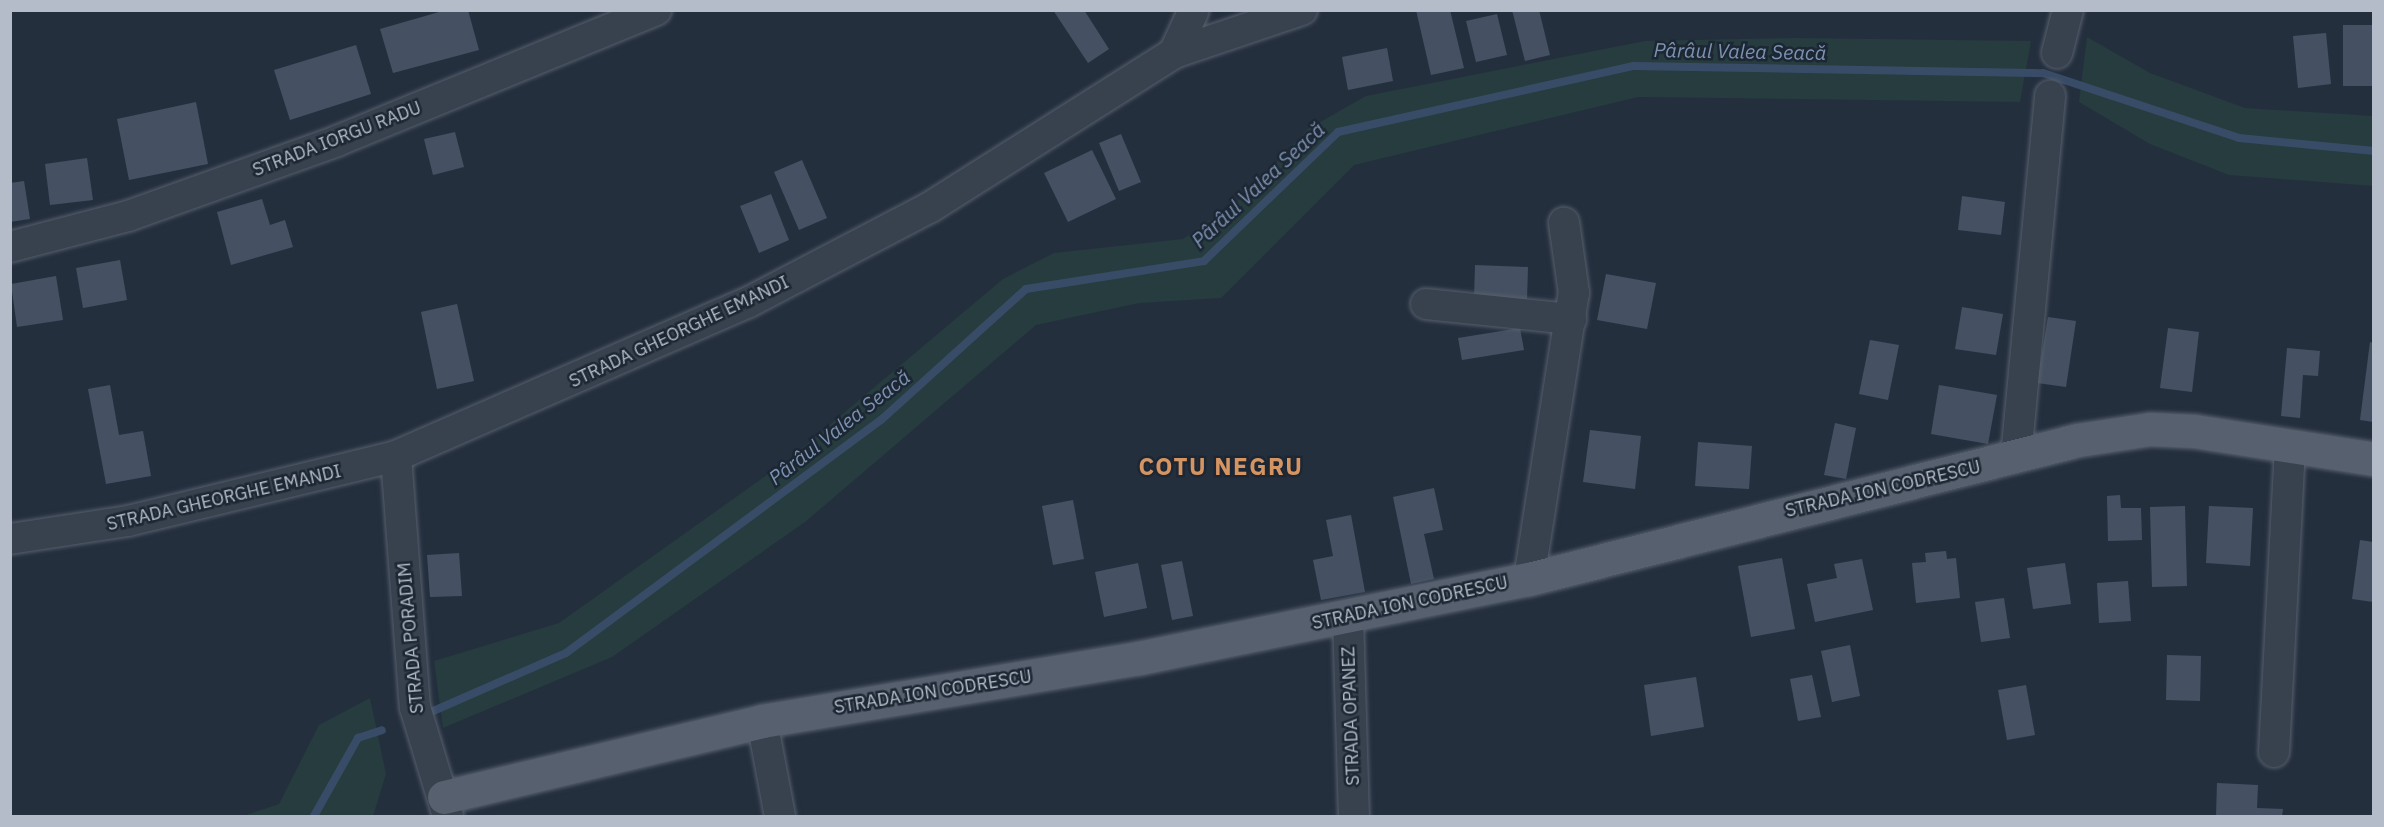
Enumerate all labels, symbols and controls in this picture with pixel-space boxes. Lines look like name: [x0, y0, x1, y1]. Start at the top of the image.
water label: Pârâul Valea Seacă: [1654, 37, 1826, 65]
street label: STRADA IORGU RADU: [250, 97, 424, 181]
water label: Pârâul Valea Seacă: [1187, 117, 1329, 253]
street label: STRADA GHEORGHE EMANDI: [566, 272, 792, 392]
water label: Pârâul Valea Seacă: [764, 364, 914, 490]
district label: COTU NEGRU: [1139, 453, 1303, 481]
street label: STRADA ION CODRESCU: [1783, 456, 1983, 522]
street label: STRADA GHEORGHE EMANDI: [105, 461, 343, 535]
street label: STRADA PORADIM: [394, 561, 428, 715]
street label: STRADA ION CODRESCU: [1310, 572, 1510, 634]
street label: STRADA OPANEZ: [1338, 646, 1364, 786]
street label: STRADA ION CODRESCU: [833, 666, 1033, 718]

